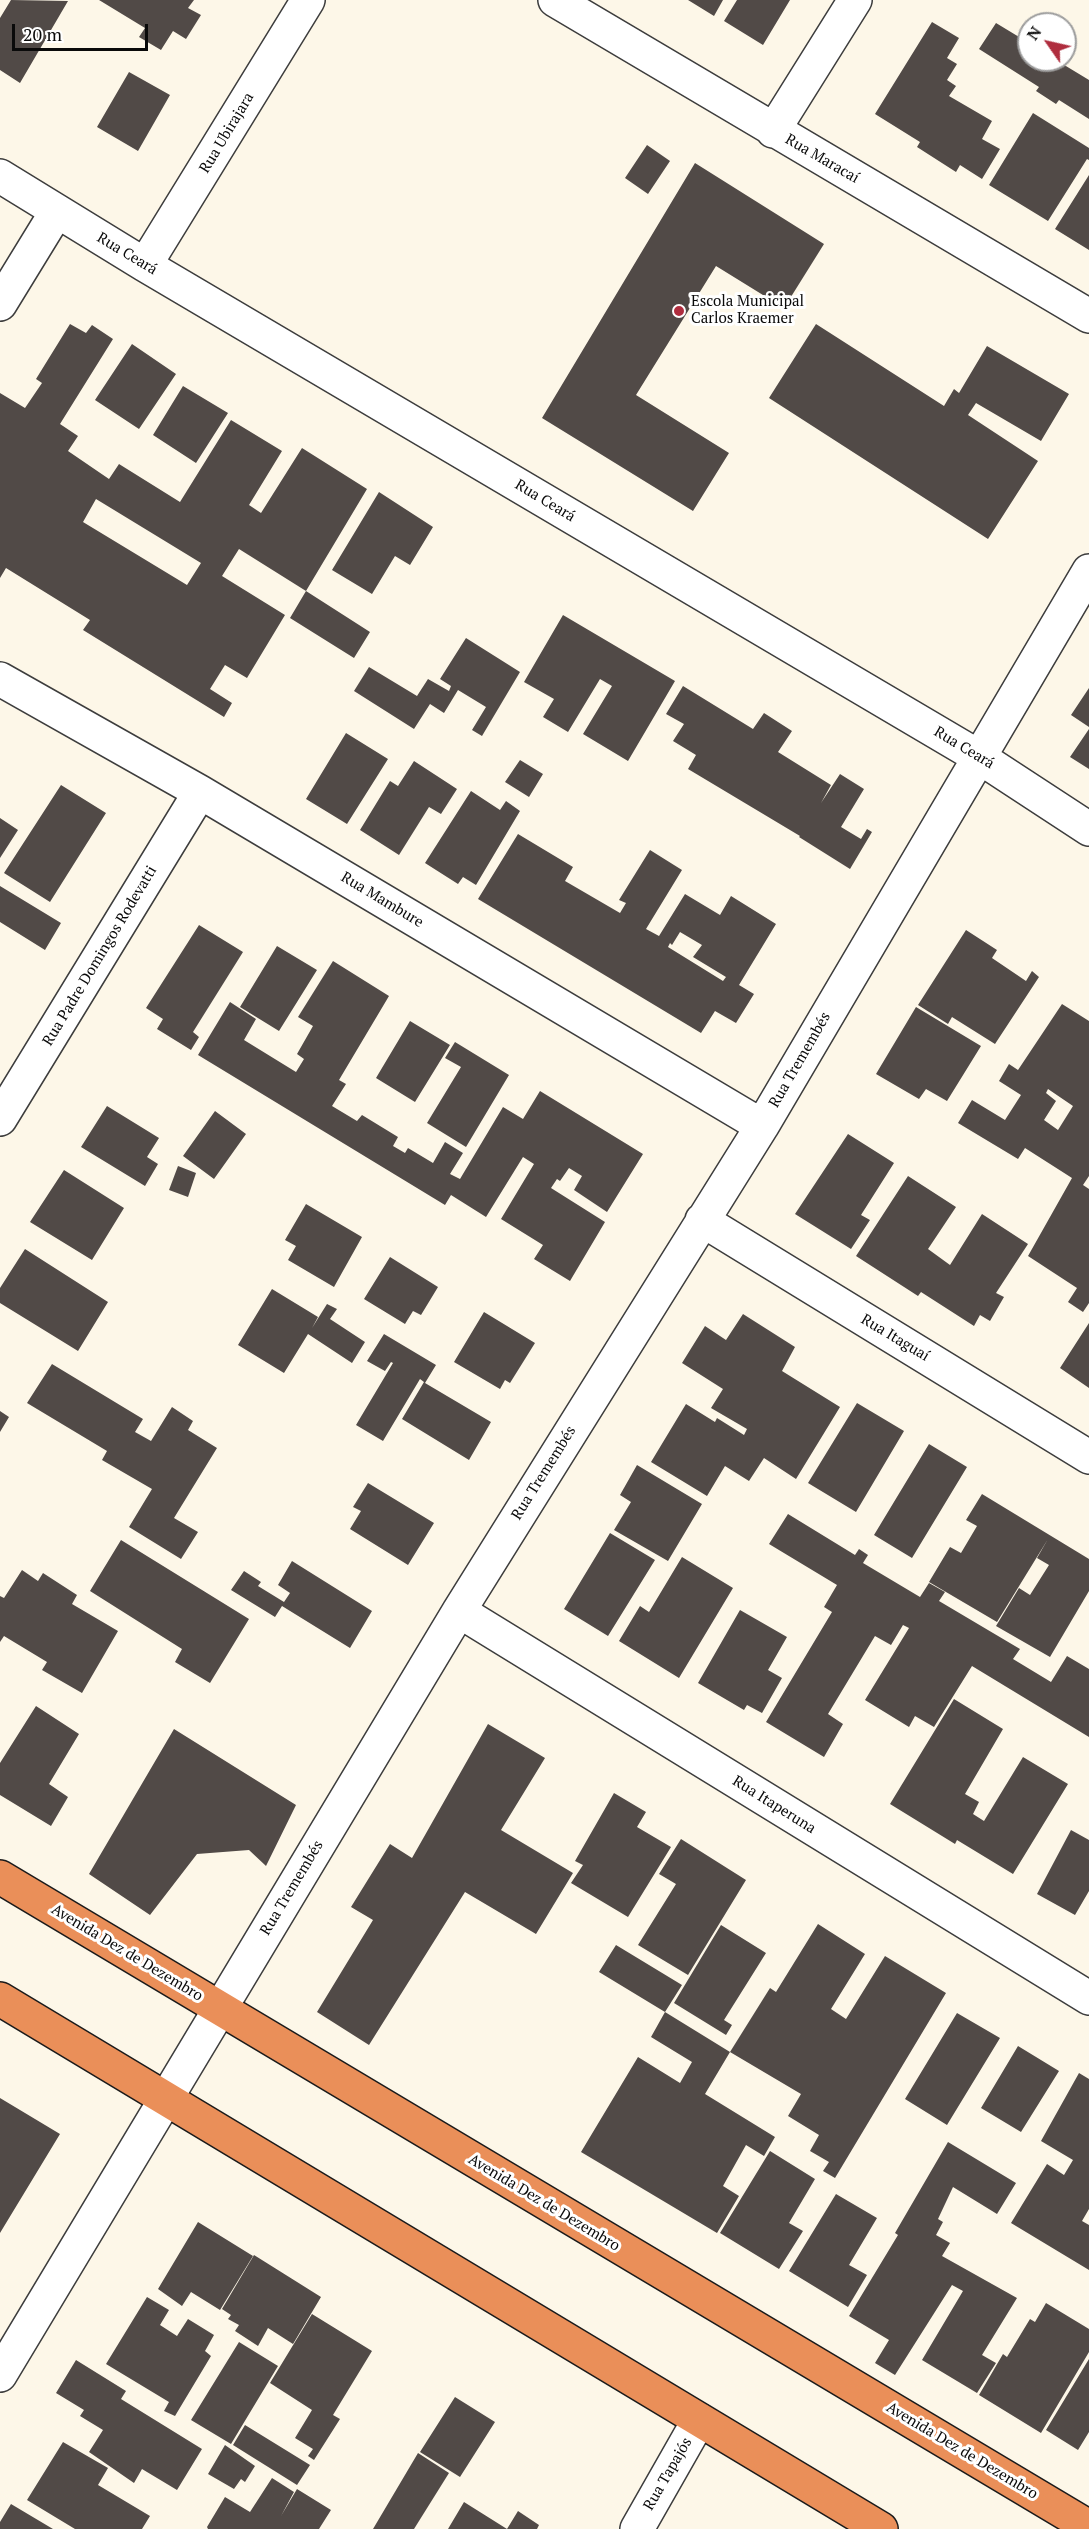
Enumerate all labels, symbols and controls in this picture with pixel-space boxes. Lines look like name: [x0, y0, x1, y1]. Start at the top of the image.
scale bar: [15, 12, 152, 50]
north arrow: [1017, 12, 1077, 72]
text: 20 m: [23, 22, 62, 46]
text: N: [1021, 22, 1046, 44]
street label: Rua Ubirajara: [196, 89, 258, 177]
street label: Rua Maracaí: [782, 131, 862, 187]
street label: Rua Ceará: [94, 229, 160, 279]
place label: Escola Municipal Carlos Kraemer: [691, 293, 804, 328]
marker: Escola Municipal Carlos Kraemer: [672, 304, 686, 318]
street label: Rua Ceará: [512, 476, 578, 526]
street label: Rua Ceará: [931, 723, 997, 773]
street label: Rua Padre Domingos Rodevatti: [39, 863, 161, 1049]
street label: Rua Mambure: [338, 868, 426, 932]
street label: Rua Tremembés: [765, 1009, 835, 1111]
street label: Rua Itaguaí: [858, 1311, 932, 1365]
street label: Rua Tremembés: [508, 1423, 580, 1523]
street label: Rua Itaperuna: [729, 1772, 819, 1838]
street label: Rua Tremembés: [257, 1837, 327, 1939]
street label: Avenida Dez de Dezembro: [48, 1901, 206, 2005]
street label: Avenida Dez de Dezembro: [465, 2151, 623, 2255]
street label: Avenida Dez de Dezembro: [883, 2399, 1041, 2503]
street label: Rua Tapajós: [640, 2434, 696, 2514]

